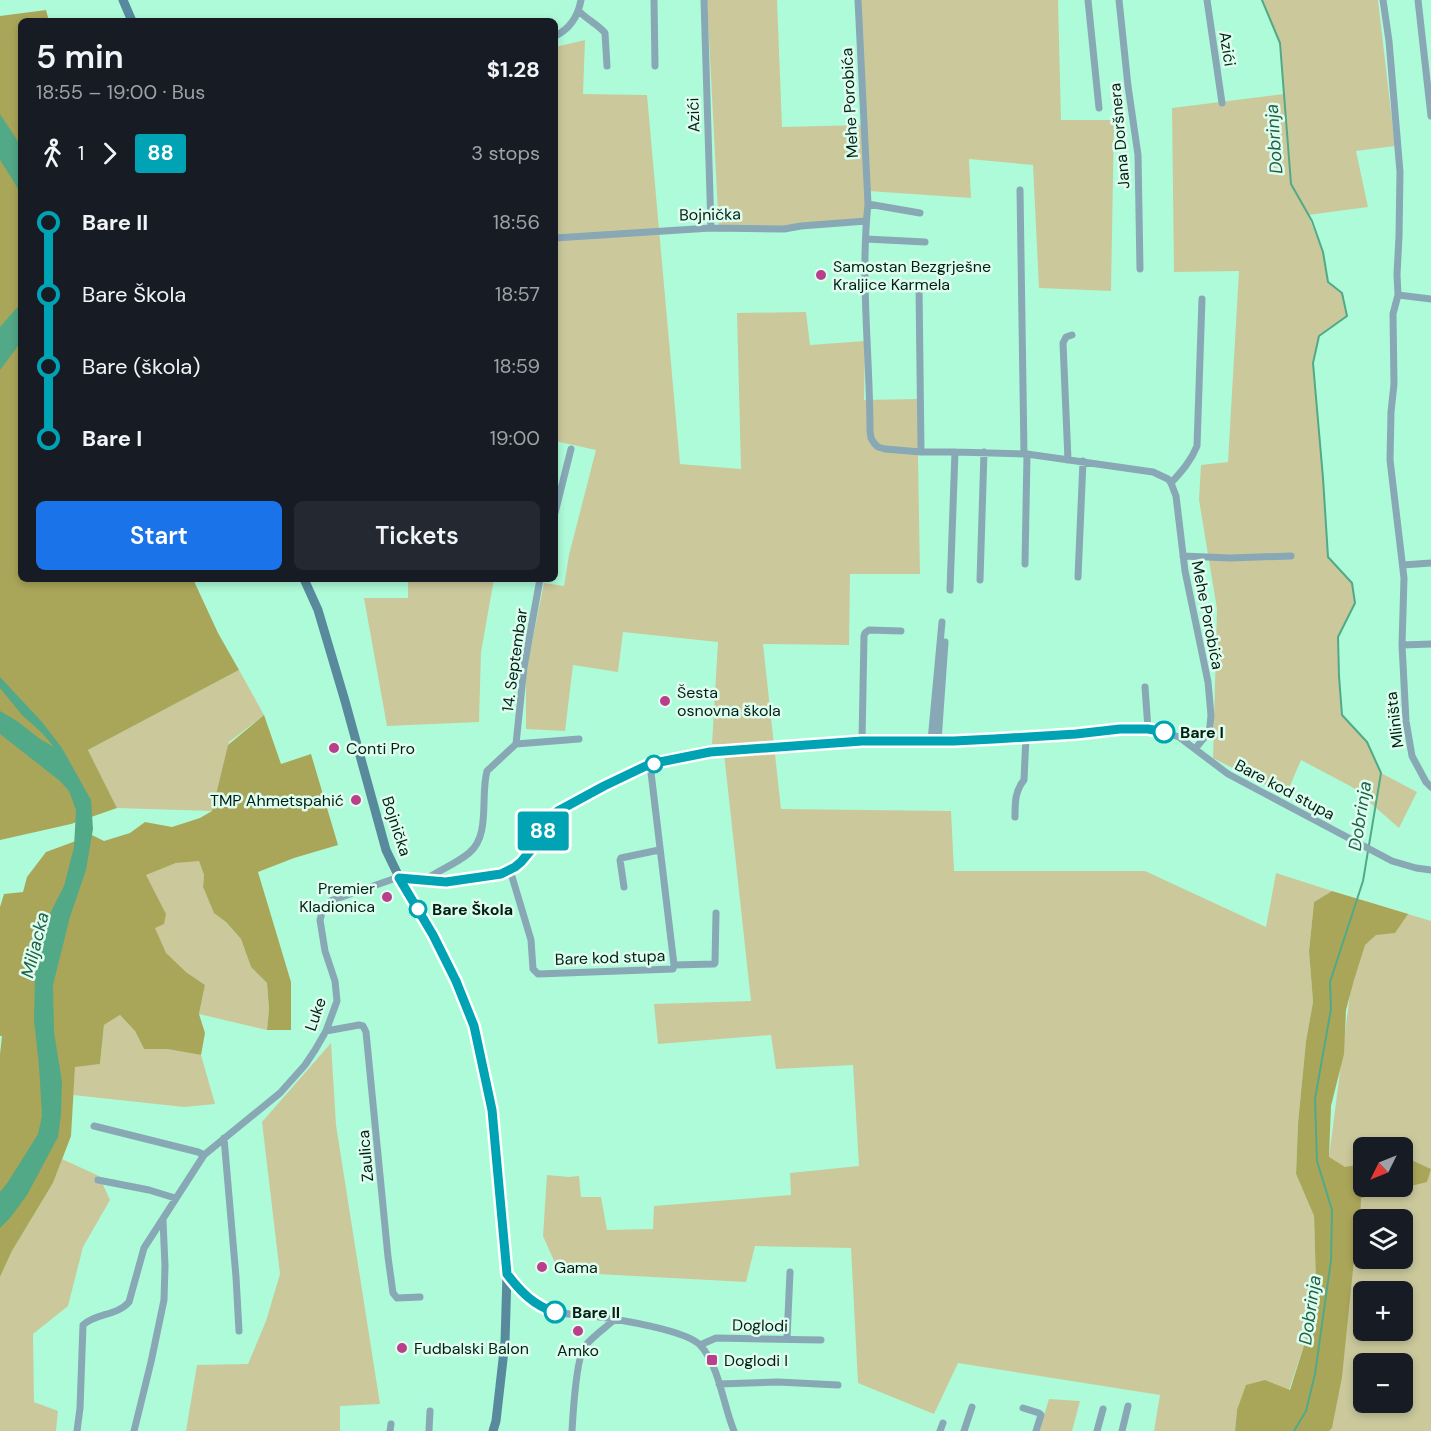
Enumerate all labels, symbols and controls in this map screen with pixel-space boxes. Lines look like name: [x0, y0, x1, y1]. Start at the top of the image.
street label: Azići: [1214, 30, 1241, 68]
text: 5 min: [36, 35, 124, 78]
street label: Mehe Porobića: [836, 47, 863, 159]
text: $1.28: [487, 55, 540, 84]
text: 18:55 – 19:00 · Bus: [36, 79, 205, 105]
street label: Jana Doršnera: [1104, 82, 1135, 190]
street label: Azići: [682, 97, 705, 133]
water label: Dobrinja: [1260, 103, 1288, 175]
icon: walk: [36, 137, 69, 170]
icon: forward: [93, 137, 126, 170]
text: 88: [147, 139, 174, 167]
text: 1: [78, 140, 84, 166]
text: 3 stops: [471, 140, 540, 166]
street label: Bojnička: [679, 203, 741, 226]
text: Bare II: [82, 208, 148, 237]
text: 18:56: [493, 209, 540, 235]
place label: Samostan Bezgrješne Kraljice Karmela: [833, 256, 991, 295]
marker: Samostan Bezgrješne Kraljice Karmela: [814, 268, 828, 282]
text: Bare Škola: [82, 280, 186, 309]
text: 18:57: [495, 281, 540, 307]
text: Bare (škola): [82, 352, 201, 381]
text: 18:59: [493, 353, 540, 379]
text: Bare I: [82, 424, 142, 453]
text: 19:00: [490, 425, 540, 451]
button: Start: [36, 501, 282, 570]
button: Tickets: [294, 501, 540, 570]
street label: Mehe Porobića: [1187, 559, 1228, 671]
street label: 14. Septembar: [497, 607, 532, 713]
place label: Šesta osnovna škola: [677, 682, 781, 721]
street label: Mliništa: [1381, 691, 1408, 749]
marker: Šesta osnovna škola: [658, 694, 672, 708]
marker: Bare I: [1153, 721, 1175, 743]
place label: Bare I: [1180, 722, 1224, 743]
place label: Conti Pro: [346, 738, 415, 759]
marker: Conti Pro: [327, 741, 341, 755]
street label: Bare kod stupa: [1231, 754, 1338, 825]
unlabelled marker: [645, 755, 663, 773]
water label: Dobrinja: [1343, 779, 1377, 853]
place label: TMP Ahmetspahić: [210, 790, 344, 811]
marker: TMP Ahmetspahić: [349, 793, 363, 807]
street label: Bojnička: [377, 793, 416, 859]
line badge: 88: [516, 812, 570, 850]
text: 88: [530, 817, 556, 845]
place label: Premier Kladionica: [299, 878, 375, 917]
marker: Premier Kladionica: [380, 890, 394, 904]
place label: Bare Škola: [432, 899, 513, 920]
marker: Bare Škola: [409, 900, 427, 918]
water label: Miljacka: [15, 910, 55, 980]
street label: Bare kod stupa: [554, 945, 666, 970]
street label: Luke: [300, 995, 331, 1034]
street label: Zaulica: [353, 1129, 378, 1183]
north arrow: [1353, 1137, 1413, 1197]
map controls: [1353, 1137, 1413, 1413]
button: layers: [1353, 1209, 1413, 1269]
place label: Gama: [554, 1257, 598, 1278]
marker: Gama: [535, 1260, 549, 1274]
water label: Dobrinja: [1293, 1274, 1327, 1346]
button: +: [1353, 1281, 1413, 1341]
marker: Bare II: [544, 1301, 566, 1323]
place label: Bare II: [572, 1302, 620, 1323]
street label: Doglodi: [732, 1315, 788, 1336]
marker: Amko: [571, 1324, 585, 1338]
place label: Fudbalski Balon: [414, 1338, 529, 1359]
place label: Amko: [557, 1340, 599, 1361]
marker: Fudbalski Balon: [395, 1341, 409, 1355]
place label: Doglodi I: [724, 1350, 788, 1371]
marker: Doglodi I: [705, 1353, 719, 1367]
button: −: [1353, 1353, 1413, 1413]

